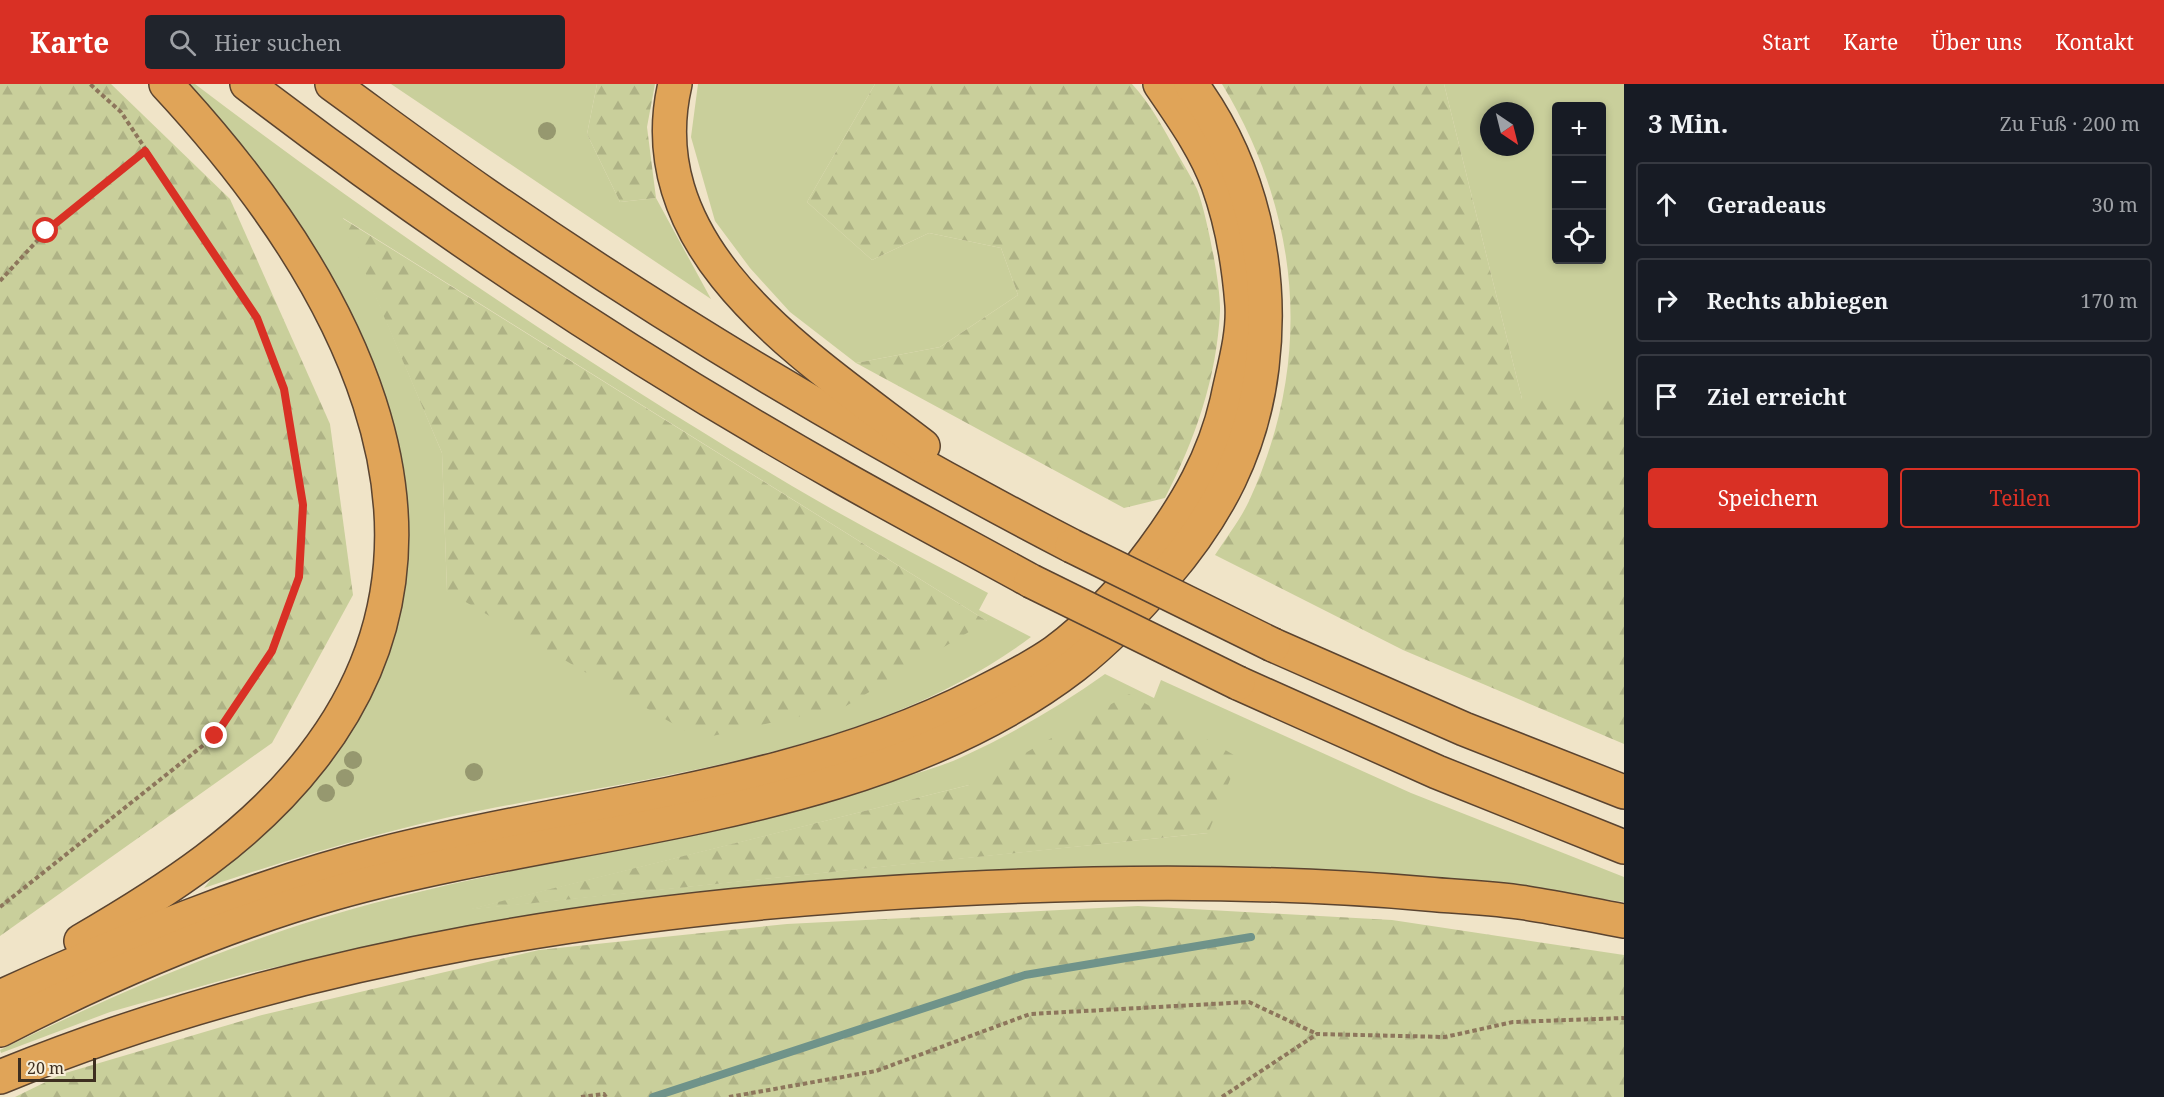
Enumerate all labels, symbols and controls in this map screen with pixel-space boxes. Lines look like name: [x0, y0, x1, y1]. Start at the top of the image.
search box: [145, 15, 565, 69]
text: Karte: [30, 23, 109, 61]
icon: search: [166, 26, 199, 59]
text: Hier suchen: [214, 27, 341, 57]
text: Start: [1762, 28, 1810, 56]
text: Karte: [1843, 28, 1898, 56]
text: Über uns: [1931, 28, 2022, 56]
text: Kontakt: [2055, 28, 2134, 56]
north arrow: [1480, 102, 1534, 156]
map controls: [1552, 102, 1606, 264]
button: +: [1552, 102, 1606, 156]
text: 3 Min.: [1648, 105, 1728, 141]
text: Zu Fuß · 200 m: [2000, 110, 2140, 137]
button: −: [1552, 156, 1606, 210]
icon: ahead: [1650, 188, 1683, 221]
text: Geradeaus: [1707, 189, 1826, 219]
text: 30 m: [2092, 191, 2138, 218]
button: locate: [1552, 210, 1606, 264]
route start: [32, 217, 58, 243]
icon: right: [1650, 284, 1683, 317]
text: Rechts abbiegen: [1707, 285, 1888, 315]
text: 170 m: [2080, 287, 2138, 314]
icon: arrive: [1650, 380, 1683, 413]
text: Ziel erreicht: [1707, 381, 1847, 411]
button: Speichern: [1648, 468, 1888, 528]
button: Teilen: [1900, 468, 2140, 528]
route end: [201, 722, 227, 748]
scale bar: [18, 1055, 96, 1082]
text: 20 m: [27, 1057, 64, 1079]

